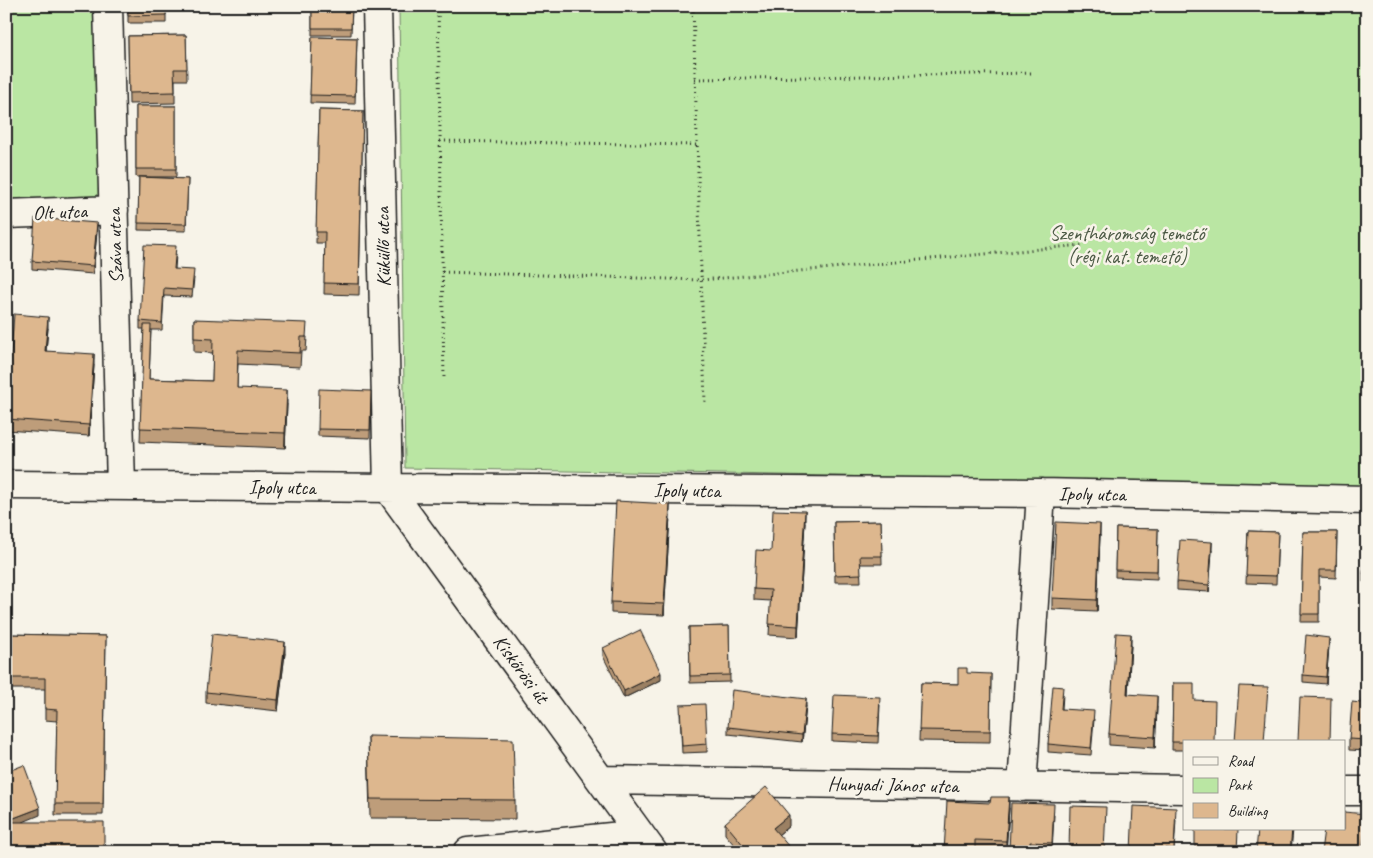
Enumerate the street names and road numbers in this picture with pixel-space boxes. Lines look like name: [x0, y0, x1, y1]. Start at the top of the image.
street label: Olt utca: [32, 198, 90, 225]
street label: Küküllő utca: [370, 205, 396, 287]
street label: Száva utca: [101, 206, 129, 284]
street label: Ipoly utca: [248, 475, 317, 500]
street label: Ipoly utca: [653, 478, 722, 503]
street label: Ipoly utca: [1058, 481, 1128, 507]
street label: Kiskőrösi út: [488, 630, 556, 710]
street label: Hunyadi János utca: [827, 771, 960, 799]

